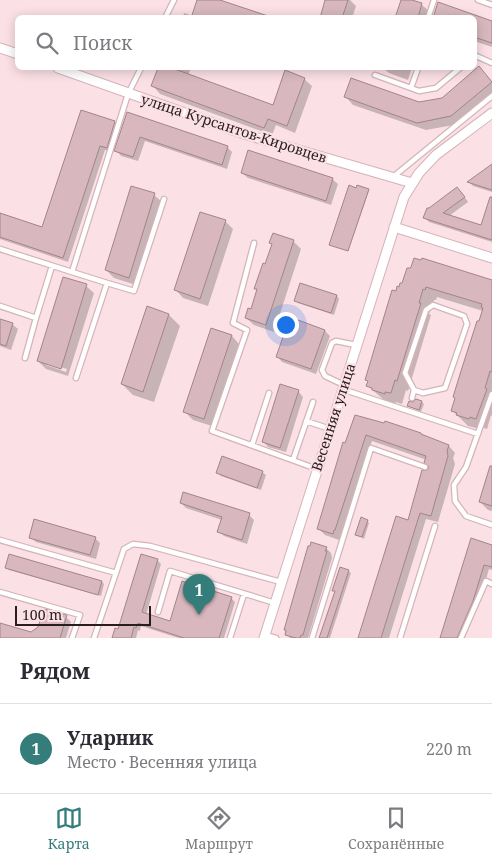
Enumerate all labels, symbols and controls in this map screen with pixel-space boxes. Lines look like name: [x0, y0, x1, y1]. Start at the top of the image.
search box: [15, 15, 477, 70]
icon: search: [33, 29, 61, 57]
text: Поиск: [73, 30, 132, 56]
street label: улица Курсантов-Кировцев: [139, 89, 329, 167]
your location: [273, 312, 299, 338]
street label: Весенняя улица: [307, 360, 359, 473]
pin: 1: [183, 574, 215, 615]
scale bar: [15, 603, 151, 626]
text: 100 m: [22, 605, 62, 624]
text: Рядом: [20, 657, 90, 685]
text: Ударник: [67, 725, 153, 751]
text: 1: [31, 738, 41, 760]
text: 220 m: [426, 738, 472, 760]
text: Место · Весенняя улица: [67, 751, 257, 773]
tab: Карта: [48, 804, 90, 853]
tab: Маршрут: [185, 804, 253, 853]
tab: Сохранённые: [348, 804, 444, 853]

